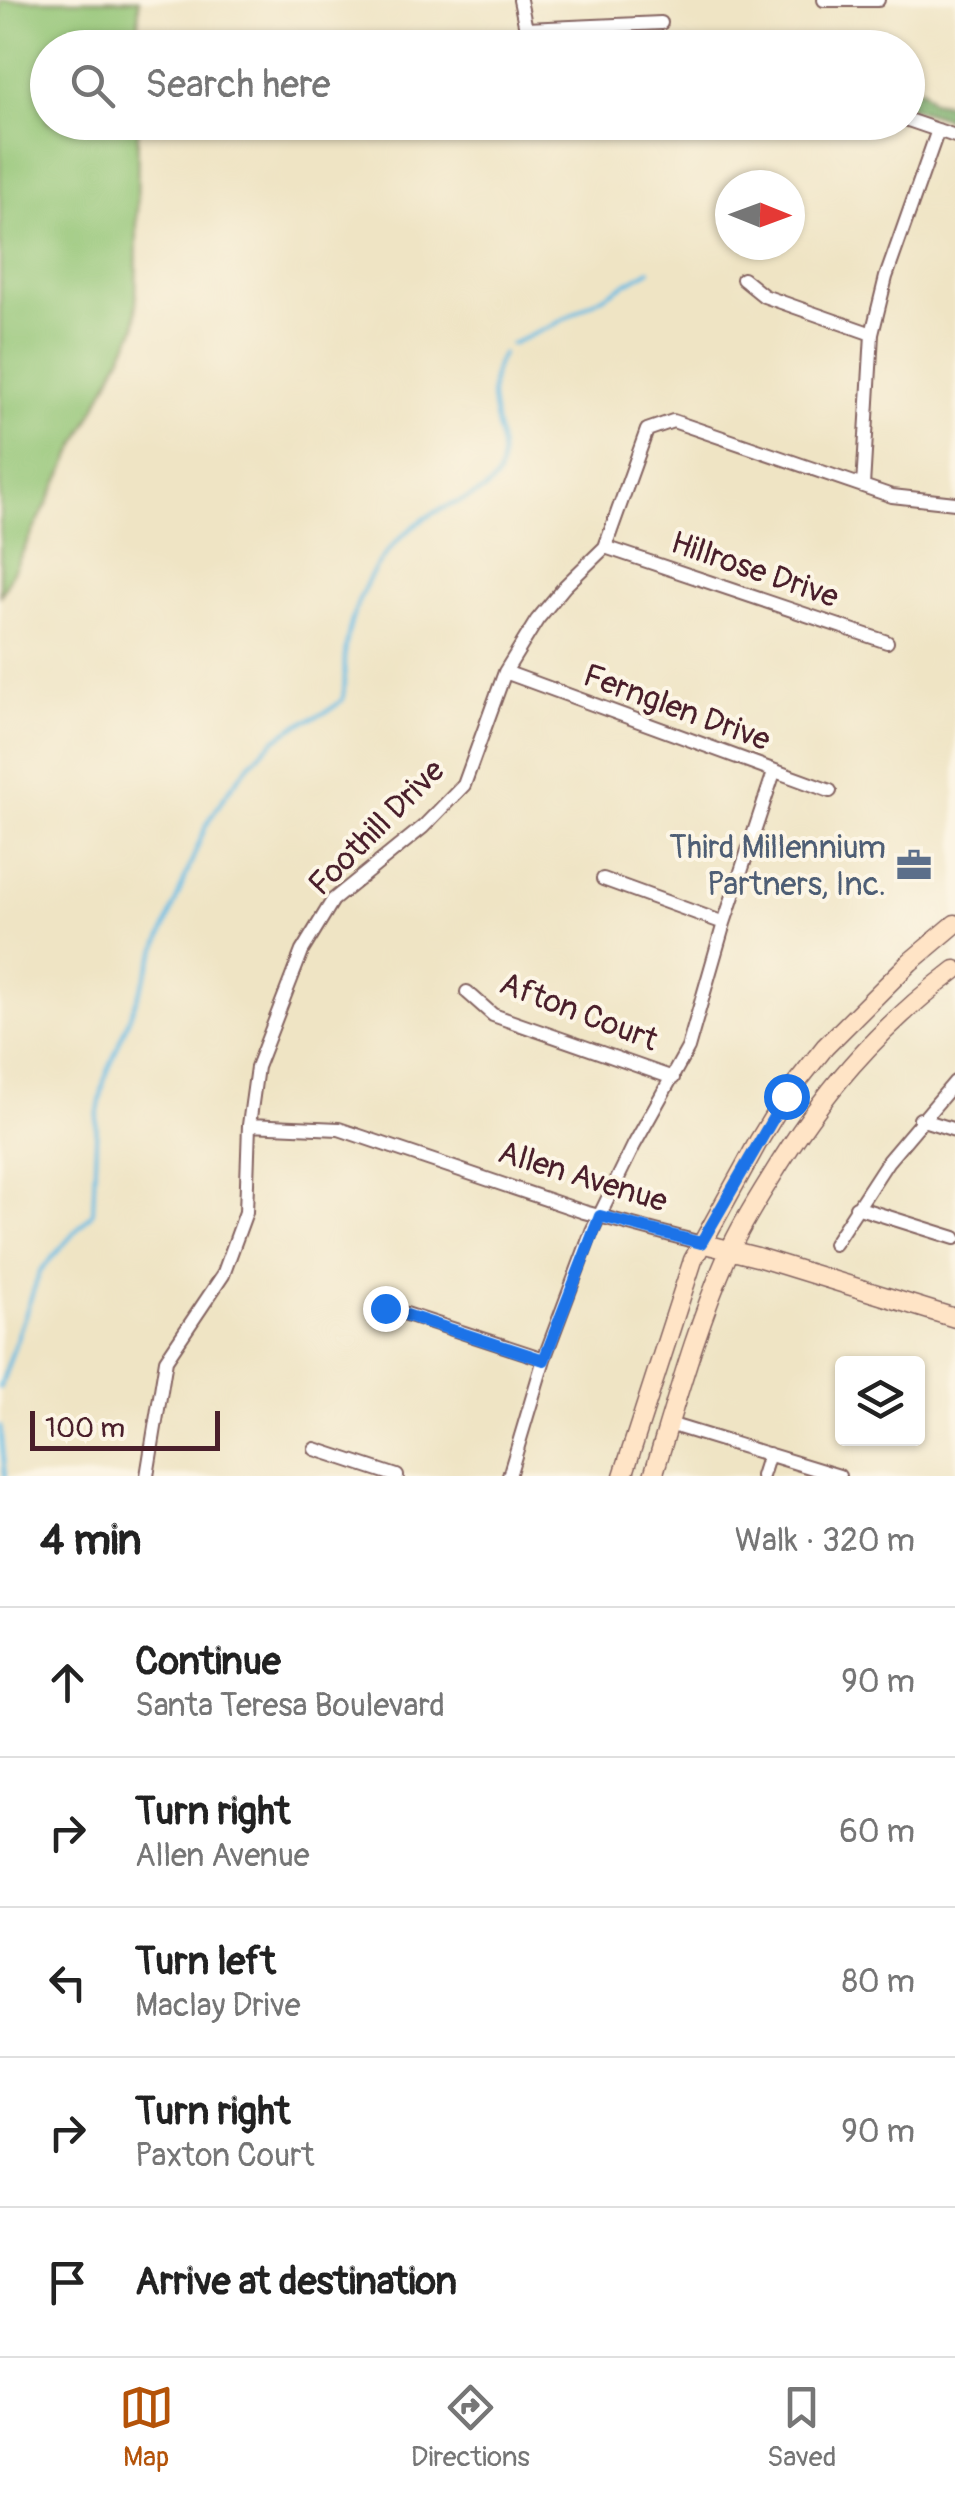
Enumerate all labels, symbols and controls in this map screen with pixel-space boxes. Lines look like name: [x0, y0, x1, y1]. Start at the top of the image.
search box: [30, 30, 925, 140]
icon: search: [65, 58, 120, 113]
text: Search here: [145, 61, 331, 109]
north arrow: [715, 170, 805, 260]
street label: Hillrose Drive: [666, 523, 844, 617]
street label: Fernglen Drive: [578, 656, 776, 760]
street label: Foothill Drive: [300, 751, 453, 904]
place label: Third Millennium Partners, Inc.: [669, 828, 886, 905]
office icon: Third Millennium Partners, Inc.: [895, 846, 933, 884]
street label: Afton Court: [494, 964, 663, 1060]
route start: [764, 1074, 810, 1120]
street label: Allen Avenue: [493, 1132, 672, 1222]
route end: [363, 1286, 409, 1332]
map controls: [835, 1356, 925, 1446]
button: layers: [835, 1356, 925, 1446]
scale bar: [30, 1406, 220, 1450]
text: 100 m: [45, 1411, 125, 1446]
text: 4 min: [40, 1515, 142, 1567]
text: Walk · 320 m: [735, 1521, 915, 1561]
text: Continue: [135, 1638, 281, 1686]
icon: ahead: [40, 1655, 95, 1710]
text: 90 m: [841, 1662, 915, 1702]
text: Santa Teresa Boulevard: [135, 1686, 445, 1726]
text: Turn right: [135, 1788, 290, 1836]
icon: right: [40, 1805, 95, 1860]
text: 60 m: [839, 1812, 915, 1852]
text: Allen Avenue: [135, 1836, 310, 1876]
text: Turn left: [135, 1938, 276, 1986]
icon: left: [40, 1955, 95, 2010]
text: 80 m: [842, 1962, 915, 2002]
text: Maclay Drive: [135, 1986, 301, 2026]
text: Turn right: [135, 2088, 290, 2136]
icon: right: [40, 2105, 95, 2160]
text: 90 m: [841, 2112, 915, 2152]
text: Paxton Court: [135, 2136, 314, 2176]
icon: arrive: [40, 2255, 95, 2310]
text: Arrive at destination: [135, 2258, 457, 2306]
tab: Map: [119, 2380, 174, 2475]
tab: Directions: [411, 2380, 530, 2475]
tab: Saved: [767, 2380, 836, 2475]

